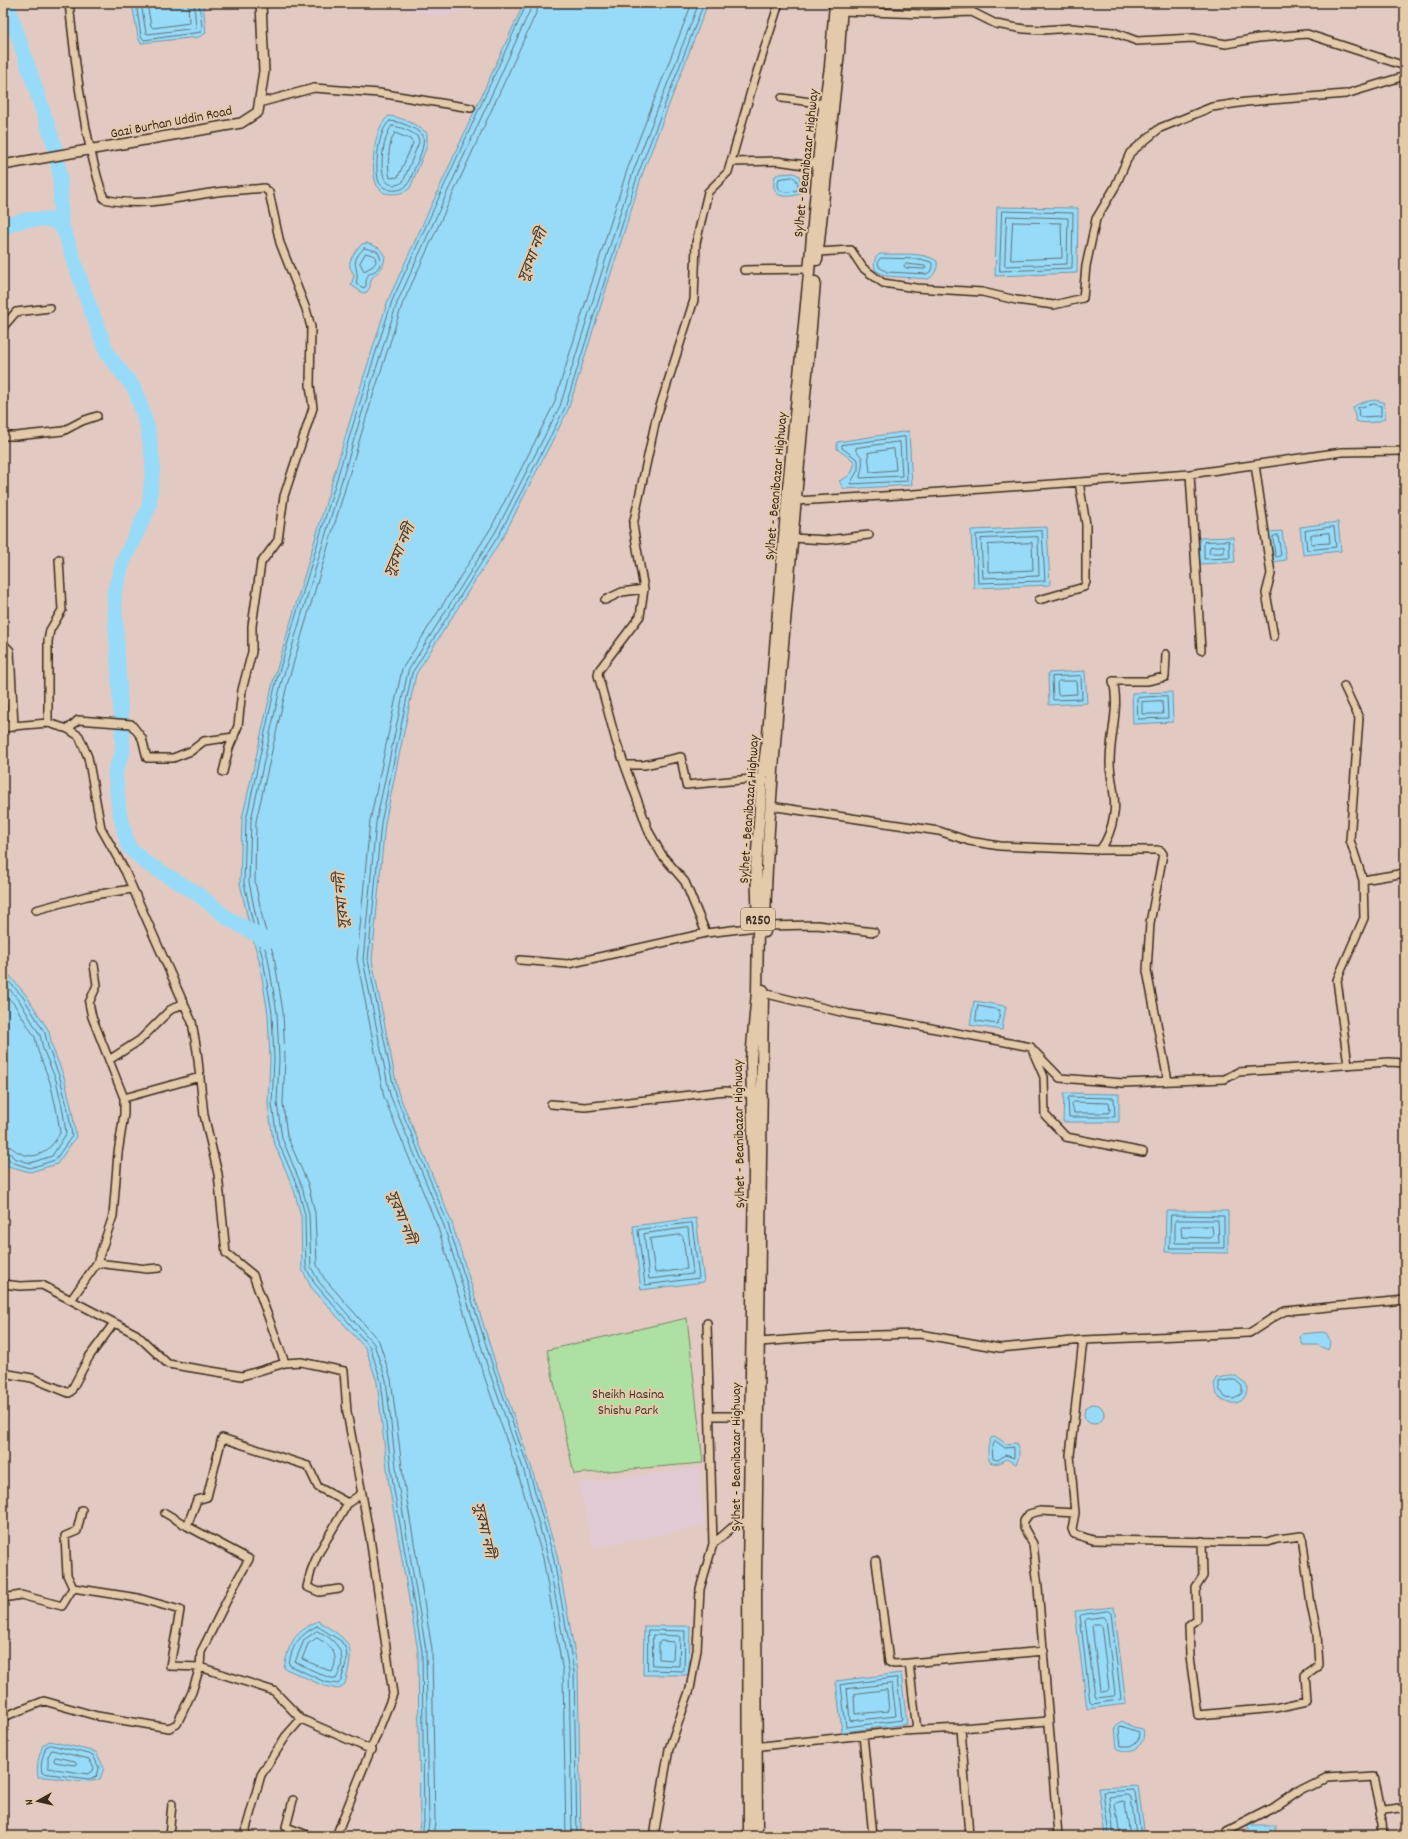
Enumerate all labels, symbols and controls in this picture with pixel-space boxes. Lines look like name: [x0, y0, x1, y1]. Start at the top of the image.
street label: Sylhet - Beanibazar Highway: [789, 88, 825, 238]
street label: Gazi Burhan Uddin Road: [109, 101, 234, 145]
water label: সুরমা নদী: [513, 223, 556, 286]
street label: Sylhet - Beanibazar Highway: [761, 411, 793, 561]
water label: সুরমা নদী: [379, 518, 424, 581]
street label: Sylhet - Beanibazar Highway: [735, 734, 765, 884]
water label: সুরমা নদী: [330, 869, 356, 930]
road number: R250: [741, 908, 775, 930]
street label: Sylhet - Beanibazar Highway: [729, 1059, 751, 1209]
water label: সুরমা নদী: [380, 1188, 422, 1251]
street label: Sylhet - Beanibazar Highway: [727, 1382, 747, 1531]
park label: Sheikh Hasina Shishu Park: [592, 1385, 664, 1421]
water label: সুরমা নদী: [466, 1501, 500, 1563]
north arrow: [18, 1781, 58, 1821]
text: N: [22, 1798, 38, 1806]

